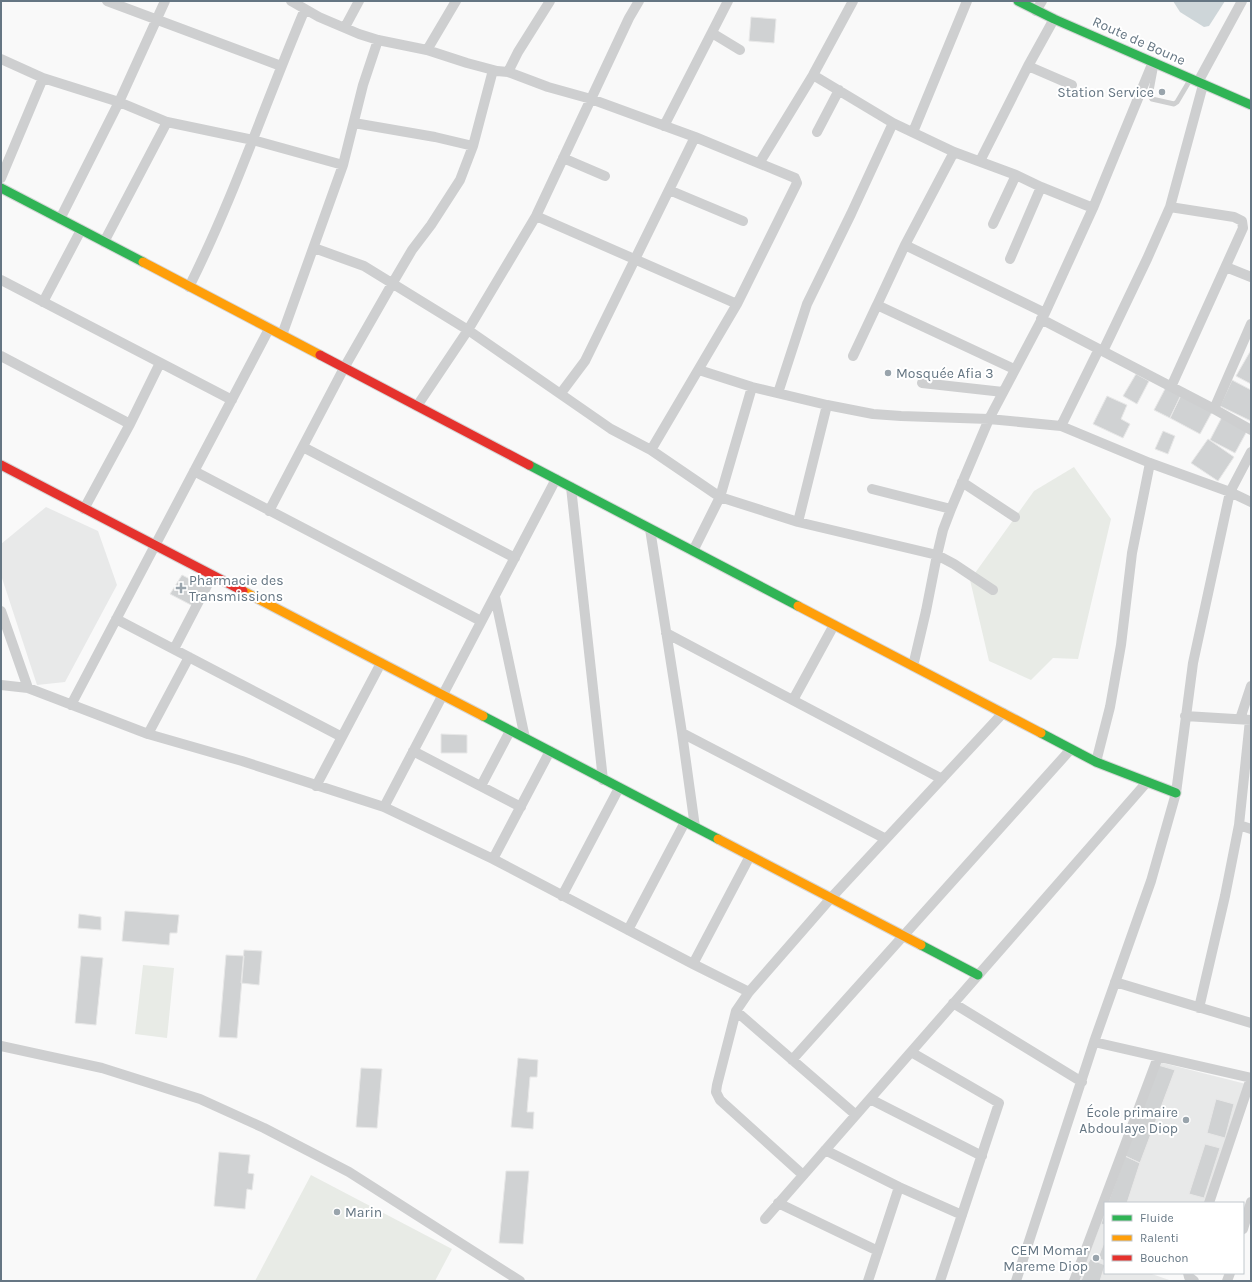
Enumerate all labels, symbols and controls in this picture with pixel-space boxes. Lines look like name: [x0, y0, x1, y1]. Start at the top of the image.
street label: Route de Boune: [1090, 13, 1188, 69]
place label: Station Service: [1057, 84, 1154, 101]
marker: Station Service: [1157, 87, 1167, 97]
place label: Mosquée Afia 3: [896, 365, 994, 382]
marker: Mosquée Afia 3: [883, 368, 893, 378]
place label: Pharmacie des Transmissions: [189, 572, 284, 605]
marker: Pharmacie des Transmissions: [176, 583, 186, 593]
place label: École primaire Abdoulaye Diop: [1079, 1103, 1178, 1137]
marker: École primaire Abdoulaye Diop: [1181, 1115, 1191, 1125]
legend: [1104, 1202, 1244, 1274]
place label: Marin: [345, 1204, 382, 1221]
marker: Marin: [332, 1207, 342, 1217]
text: Fluide: [1140, 1211, 1174, 1225]
text: Ralenti: [1140, 1231, 1179, 1245]
place label: CEM Momar Mareme Diop: [1003, 1242, 1089, 1275]
text: Bouchon: [1140, 1251, 1189, 1265]
marker: CEM Momar Mareme Diop: [1091, 1253, 1101, 1263]

